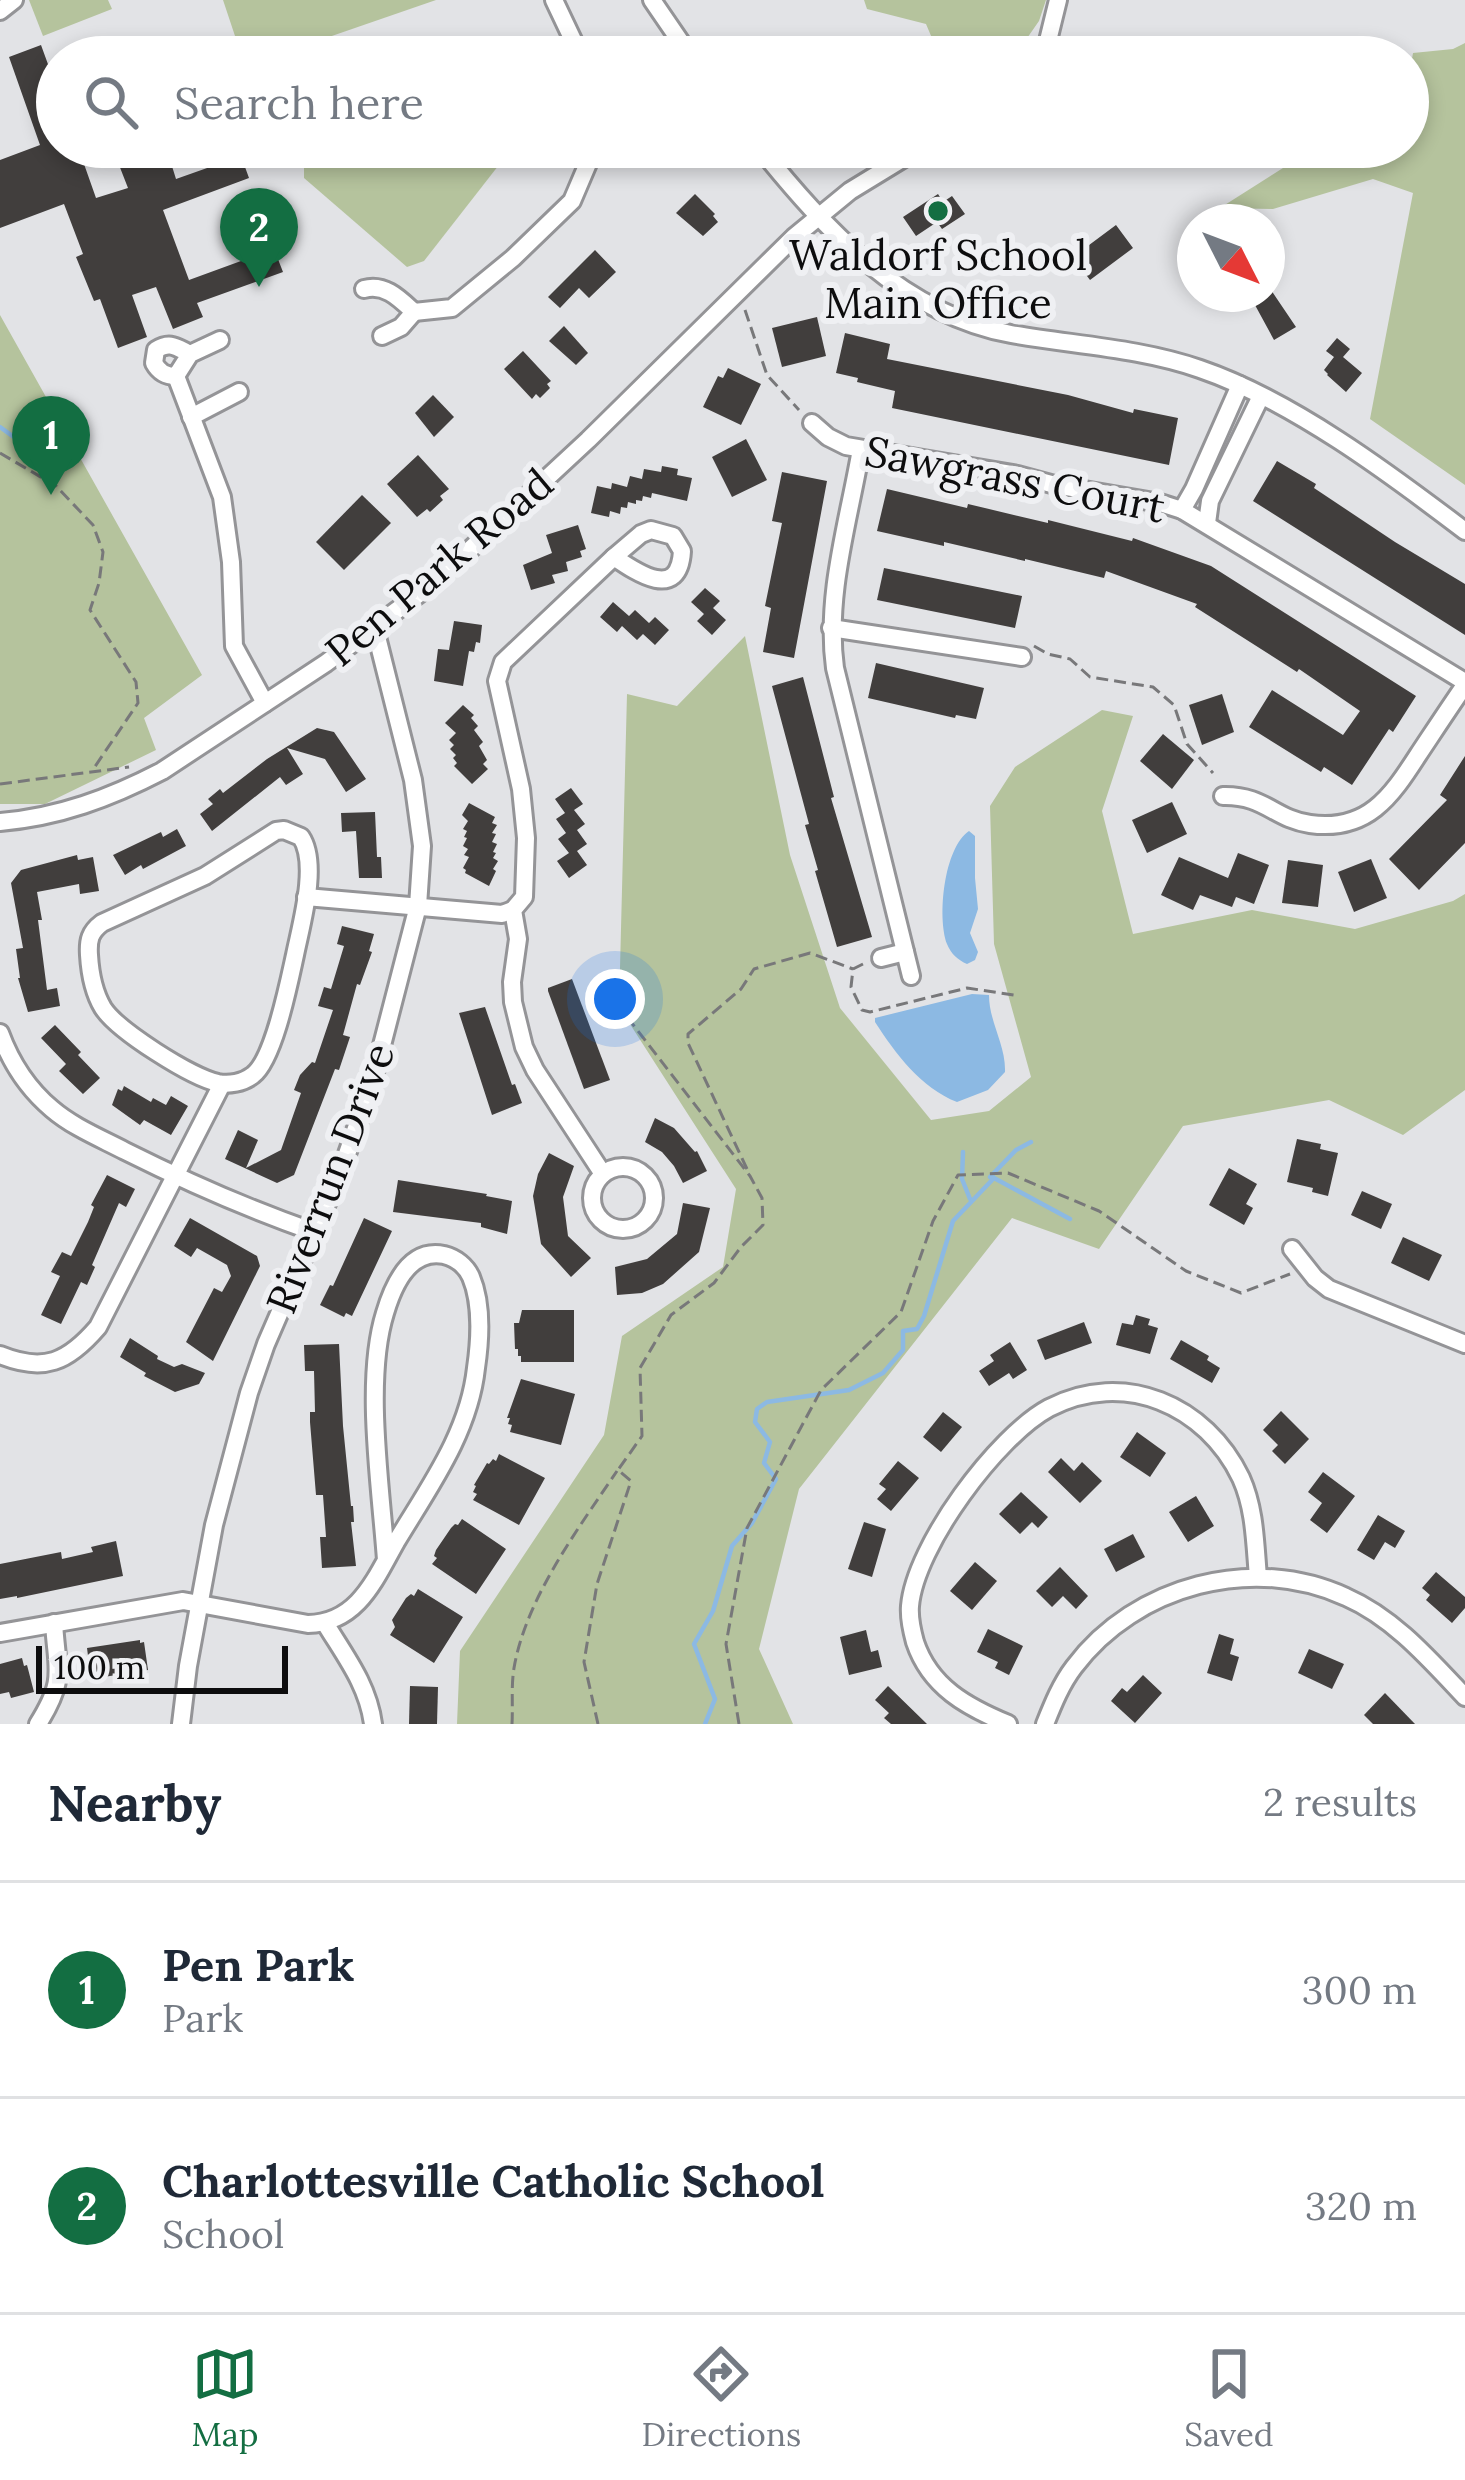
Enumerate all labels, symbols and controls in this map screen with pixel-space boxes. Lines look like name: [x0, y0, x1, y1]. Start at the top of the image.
search box: [36, 36, 1429, 168]
icon: search: [78, 69, 144, 135]
text: Search here: [174, 74, 424, 131]
pin: 2: [220, 188, 298, 287]
marker: Waldorf School Main Office: [925, 198, 951, 224]
north arrow: [1177, 204, 1285, 312]
place label: Waldorf School Main Office: [789, 228, 1087, 330]
pin: 1: [12, 396, 90, 495]
street label: Sawgrass Court: [860, 423, 1170, 535]
street label: Pen Park Road: [314, 456, 564, 678]
your location: [585, 969, 645, 1029]
street label: Riverrun Drive: [254, 1035, 406, 1321]
scale bar: [36, 1640, 288, 1693]
text: 100 m: [54, 1646, 145, 1688]
text: Nearby: [48, 1770, 221, 1835]
text: 2 results: [1263, 1777, 1417, 1827]
text: Pen Park: [162, 1936, 355, 1993]
text: 1: [79, 1965, 95, 2015]
text: 300 m: [1302, 1965, 1417, 2015]
text: Park: [162, 1993, 243, 2043]
text: Charlottesville Catholic School: [162, 2152, 825, 2209]
text: 2: [77, 2181, 97, 2231]
text: 320 m: [1305, 2181, 1417, 2231]
text: School: [162, 2209, 284, 2259]
tab: Map: [191, 2341, 259, 2455]
tab: Directions: [642, 2341, 801, 2455]
tab: Saved: [1184, 2341, 1273, 2455]

